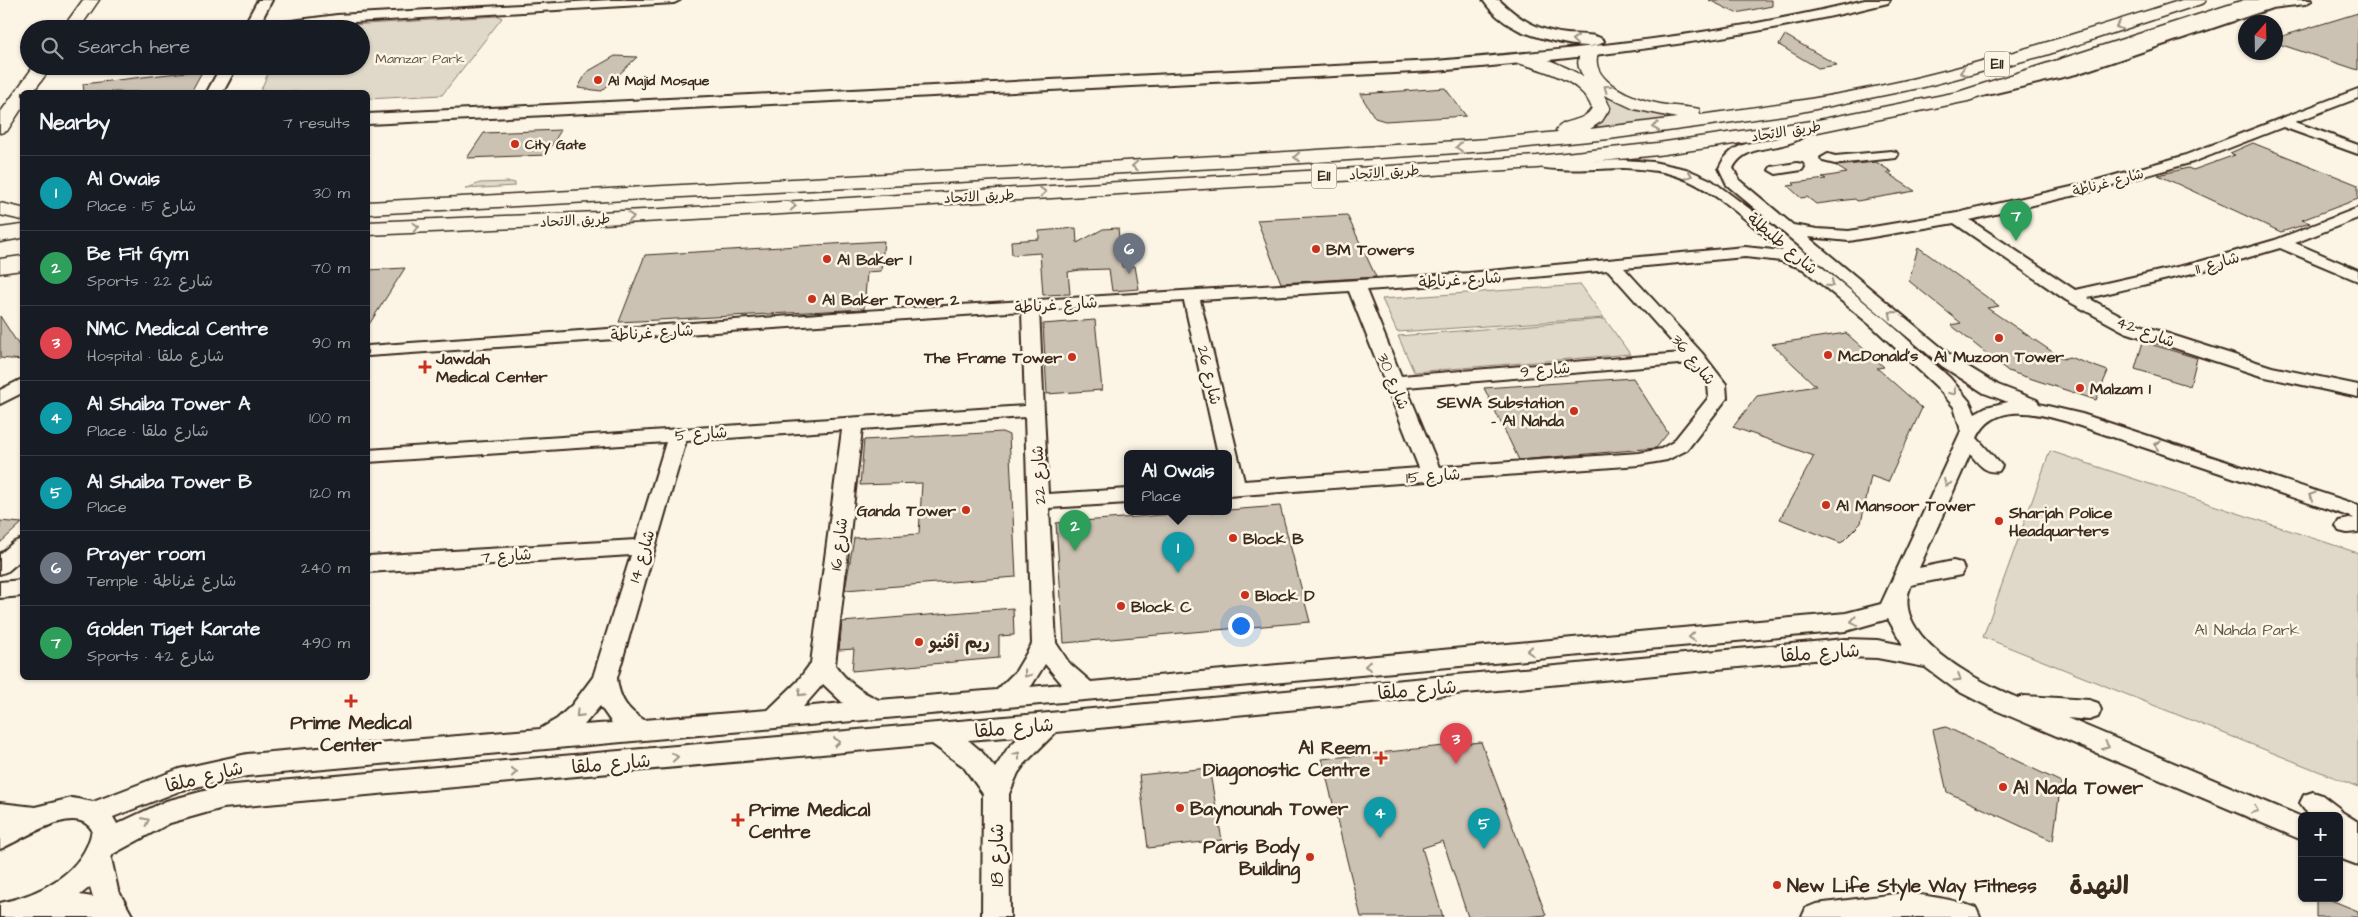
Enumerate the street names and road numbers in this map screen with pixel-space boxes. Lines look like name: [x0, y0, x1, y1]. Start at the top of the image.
road number: E11: [1984, 52, 2010, 76]
street label: طريق الاتحاد: [1750, 117, 1823, 147]
street label: طريق الاتحاد: [1348, 161, 1420, 185]
road number: E11: [1312, 164, 1336, 188]
street label: شارع غرناطة: [2070, 164, 2146, 202]
street label: طريق الاتحاد: [943, 185, 1015, 209]
street label: شارع طليطلة: [1742, 208, 1822, 280]
street label: طريق الاتحاد: [539, 209, 611, 233]
street label: شارع 11: [2193, 246, 2242, 280]
street label: شارع غرناطة: [1418, 266, 1502, 294]
street label: شارع غرناطة: [1014, 291, 1098, 319]
street label: شارع 42: [2113, 311, 2178, 353]
street label: شارع غرناطة: [610, 319, 694, 347]
street label: شارع 36: [1666, 330, 1720, 390]
street label: شارع 26: [1192, 343, 1227, 407]
street label: شارع 30: [1372, 350, 1414, 413]
street label: شارع 9: [1519, 357, 1571, 383]
street label: شارع 5: [674, 421, 728, 447]
street label: شارع 22: [1026, 445, 1052, 505]
street label: شارع 15: [1405, 463, 1461, 489]
street label: شارع 16: [825, 516, 853, 572]
street label: شارع 14: [624, 527, 660, 585]
street label: شارع 7: [480, 543, 532, 569]
street label: شارع ملقا: [1780, 637, 1861, 670]
street label: شارع ملقا: [1376, 674, 1458, 707]
street label: شارع ملقا: [973, 712, 1055, 745]
street label: شارع ملقا: [570, 748, 652, 781]
street label: شارع ملقا: [163, 755, 246, 800]
street label: شارع 18: [984, 823, 1011, 887]

